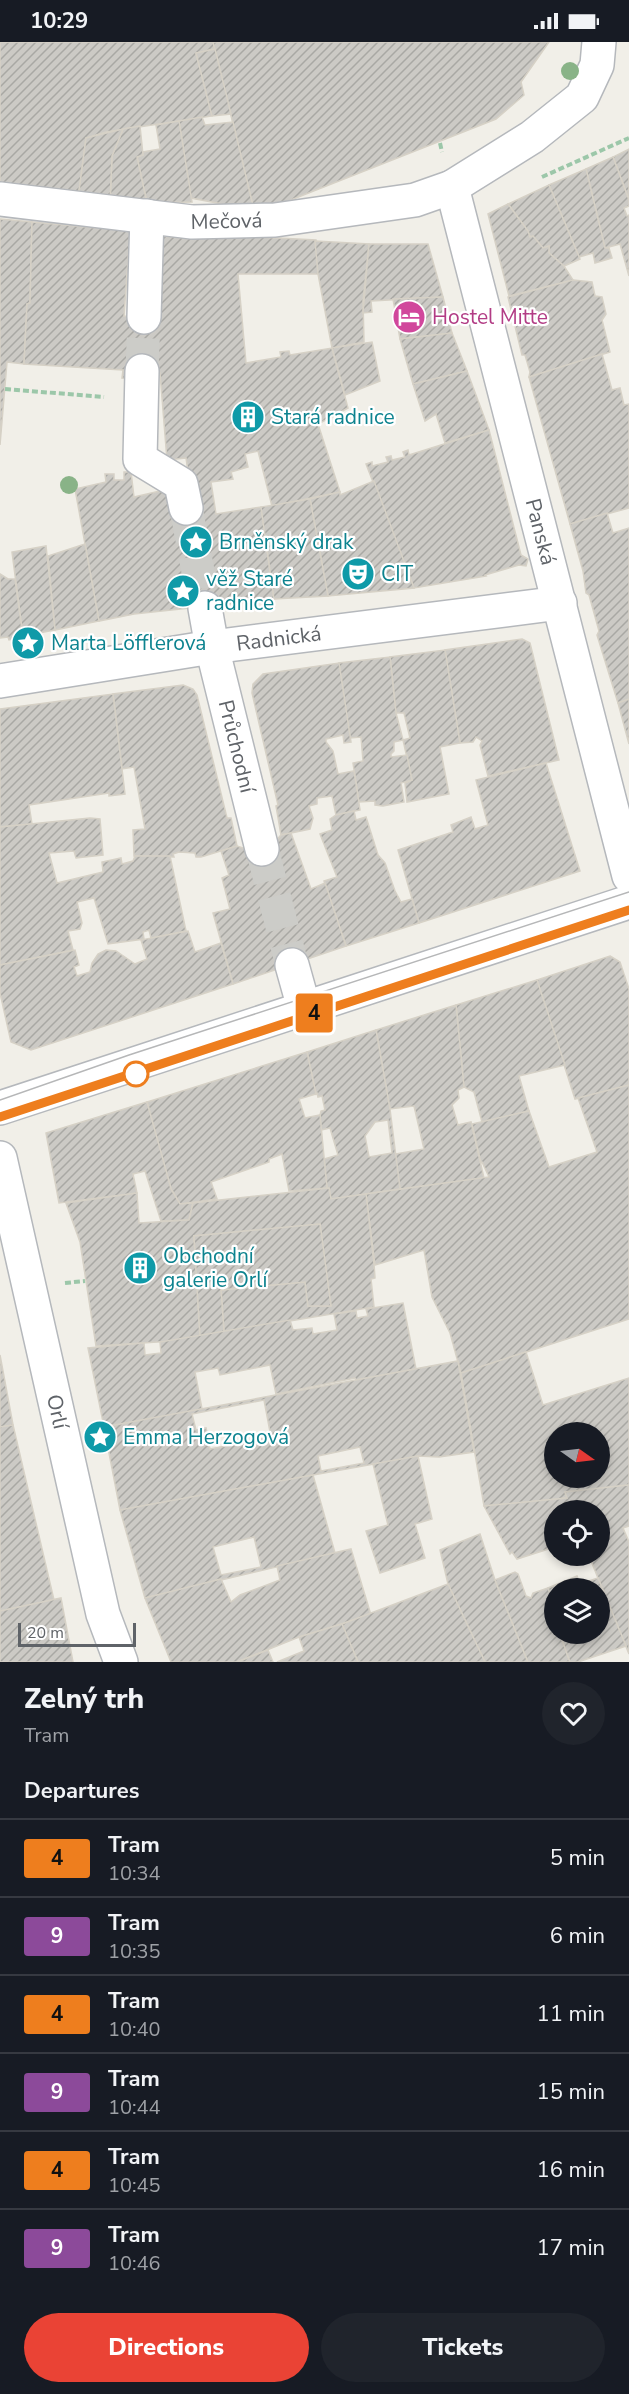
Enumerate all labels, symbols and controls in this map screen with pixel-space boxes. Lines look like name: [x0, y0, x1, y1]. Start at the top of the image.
text: 10:29: [30, 6, 88, 36]
street label: Mečová: [190, 206, 263, 236]
hotel icon: Hostel Mitte: [391, 299, 427, 335]
place label: Hostel Mitte: [432, 303, 548, 331]
building icon: Stará radnice: [230, 399, 266, 435]
place label: Stará radnice: [271, 403, 395, 431]
street label: Panská: [519, 496, 563, 568]
place icon: Brněnský drak: [178, 524, 214, 560]
place label: Brněnský drak: [219, 528, 354, 556]
theatre icon: CIT: [340, 556, 376, 592]
place label: CIT: [381, 560, 414, 588]
place label: věž Staré radnice: [206, 565, 293, 617]
place icon: věž Staré radnice: [165, 573, 201, 609]
street label: Radnická: [235, 619, 323, 658]
place icon: Marta Löfflerová: [10, 625, 46, 661]
place label: Marta Löfflerová: [51, 629, 206, 657]
street label: Průchodní: [212, 697, 262, 797]
line badge: 4: [294, 994, 334, 1032]
text: 4: [308, 999, 320, 1027]
unlabelled marker: [123, 1061, 149, 1087]
place label: Obchodní galerie Orlí: [163, 1242, 269, 1294]
building icon: Obchodní galerie Orlí: [122, 1250, 158, 1286]
street label: Orlí: [40, 1392, 75, 1433]
place icon: Emma Herzogová: [82, 1419, 118, 1455]
north arrow: [544, 1422, 610, 1488]
map controls: [544, 1422, 610, 1644]
place label: Emma Herzogová: [123, 1423, 289, 1451]
button: locate: [544, 1500, 610, 1566]
button: layers: [544, 1578, 610, 1644]
scale bar: [18, 1620, 136, 1648]
text: 20 m: [27, 1622, 64, 1644]
text: Zelný trh: [24, 1680, 144, 1718]
button: heart: [542, 1682, 605, 1745]
text: Tram: [24, 1722, 69, 1749]
text: Departures: [24, 1776, 139, 1806]
text: Tram: [108, 1830, 160, 1860]
text: 5 min: [550, 1843, 605, 1873]
text: 4: [51, 1844, 63, 1872]
text: 10:34: [108, 1860, 161, 1887]
text: Tram: [108, 1908, 160, 1938]
text: 6 min: [550, 1921, 605, 1951]
text: 9: [51, 1922, 63, 1950]
text: 10:35: [108, 1938, 161, 1965]
text: Tram: [108, 1986, 160, 2016]
text: 11 min: [537, 1999, 605, 2029]
text: 4: [51, 2000, 63, 2028]
text: 10:40: [108, 2016, 161, 2043]
text: Tram: [108, 2064, 160, 2094]
text: 15 min: [537, 2077, 605, 2107]
text: 9: [51, 2078, 63, 2106]
text: 10:44: [108, 2094, 161, 2121]
text: Tram: [108, 2142, 160, 2172]
text: 16 min: [537, 2155, 605, 2185]
text: 4: [51, 2156, 63, 2184]
text: 10:45: [108, 2172, 161, 2199]
text: Tram: [108, 2220, 160, 2250]
text: 17 min: [537, 2233, 605, 2263]
text: 9: [51, 2234, 63, 2262]
text: 10:46: [108, 2250, 161, 2277]
button: Directions: [24, 2313, 309, 2382]
button: Tickets: [321, 2313, 605, 2382]

